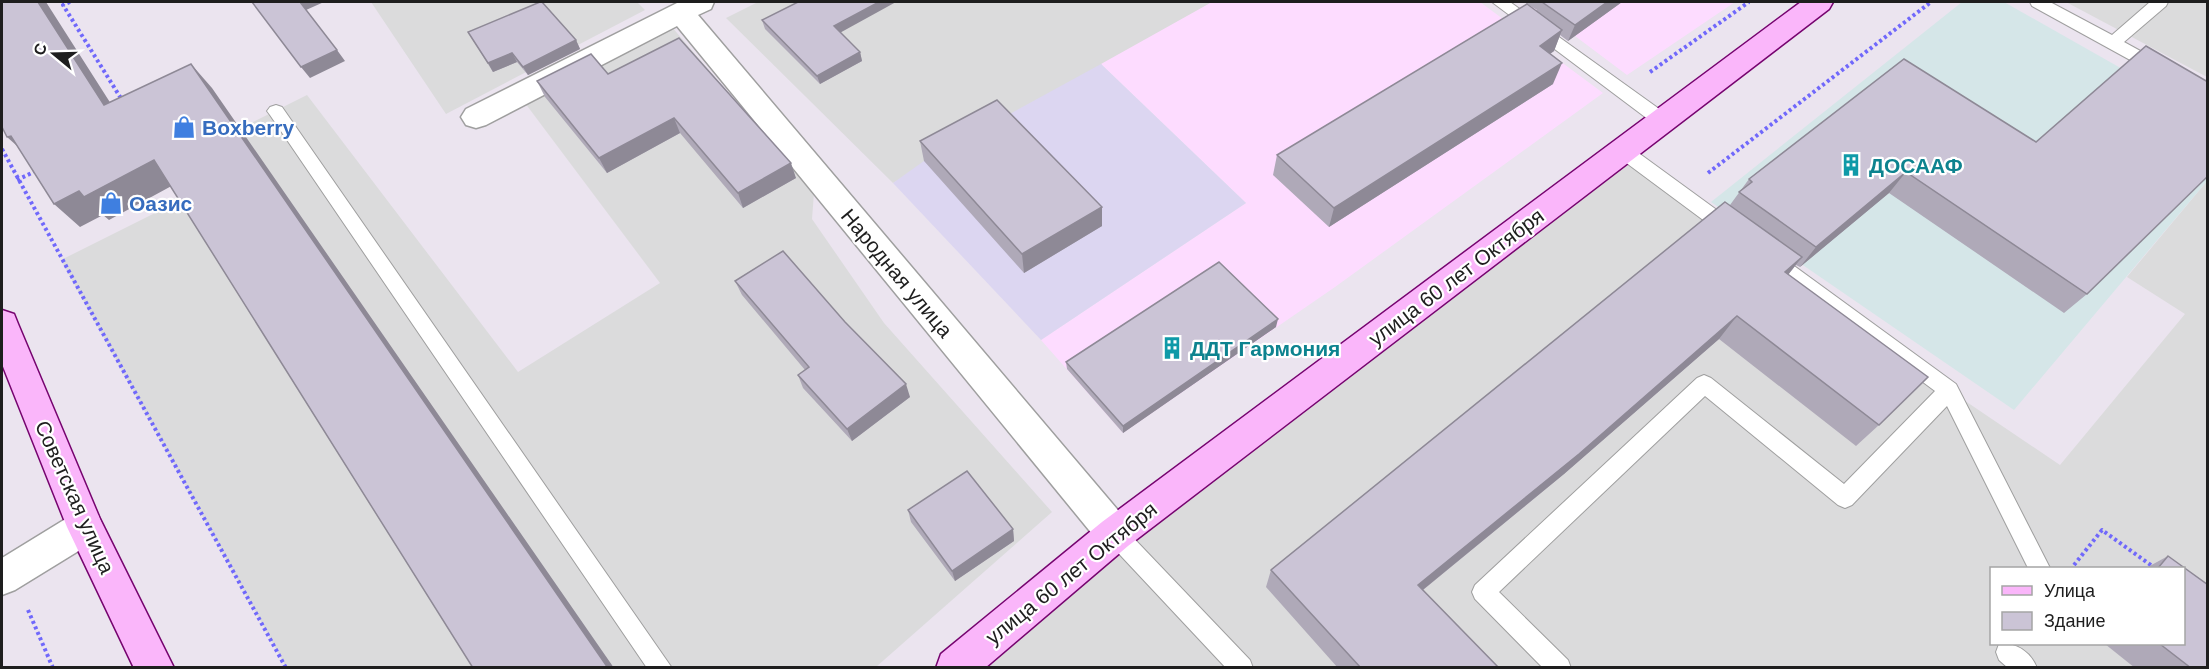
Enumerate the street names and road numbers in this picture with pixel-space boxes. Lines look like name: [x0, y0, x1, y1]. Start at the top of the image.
street label: Народная улица: [837, 204, 958, 342]
street label: улица 60 лет Октября: [1364, 204, 1548, 350]
street label: Советская улица: [31, 417, 119, 577]
street label: улица 60 лет Октября: [981, 497, 1161, 649]

